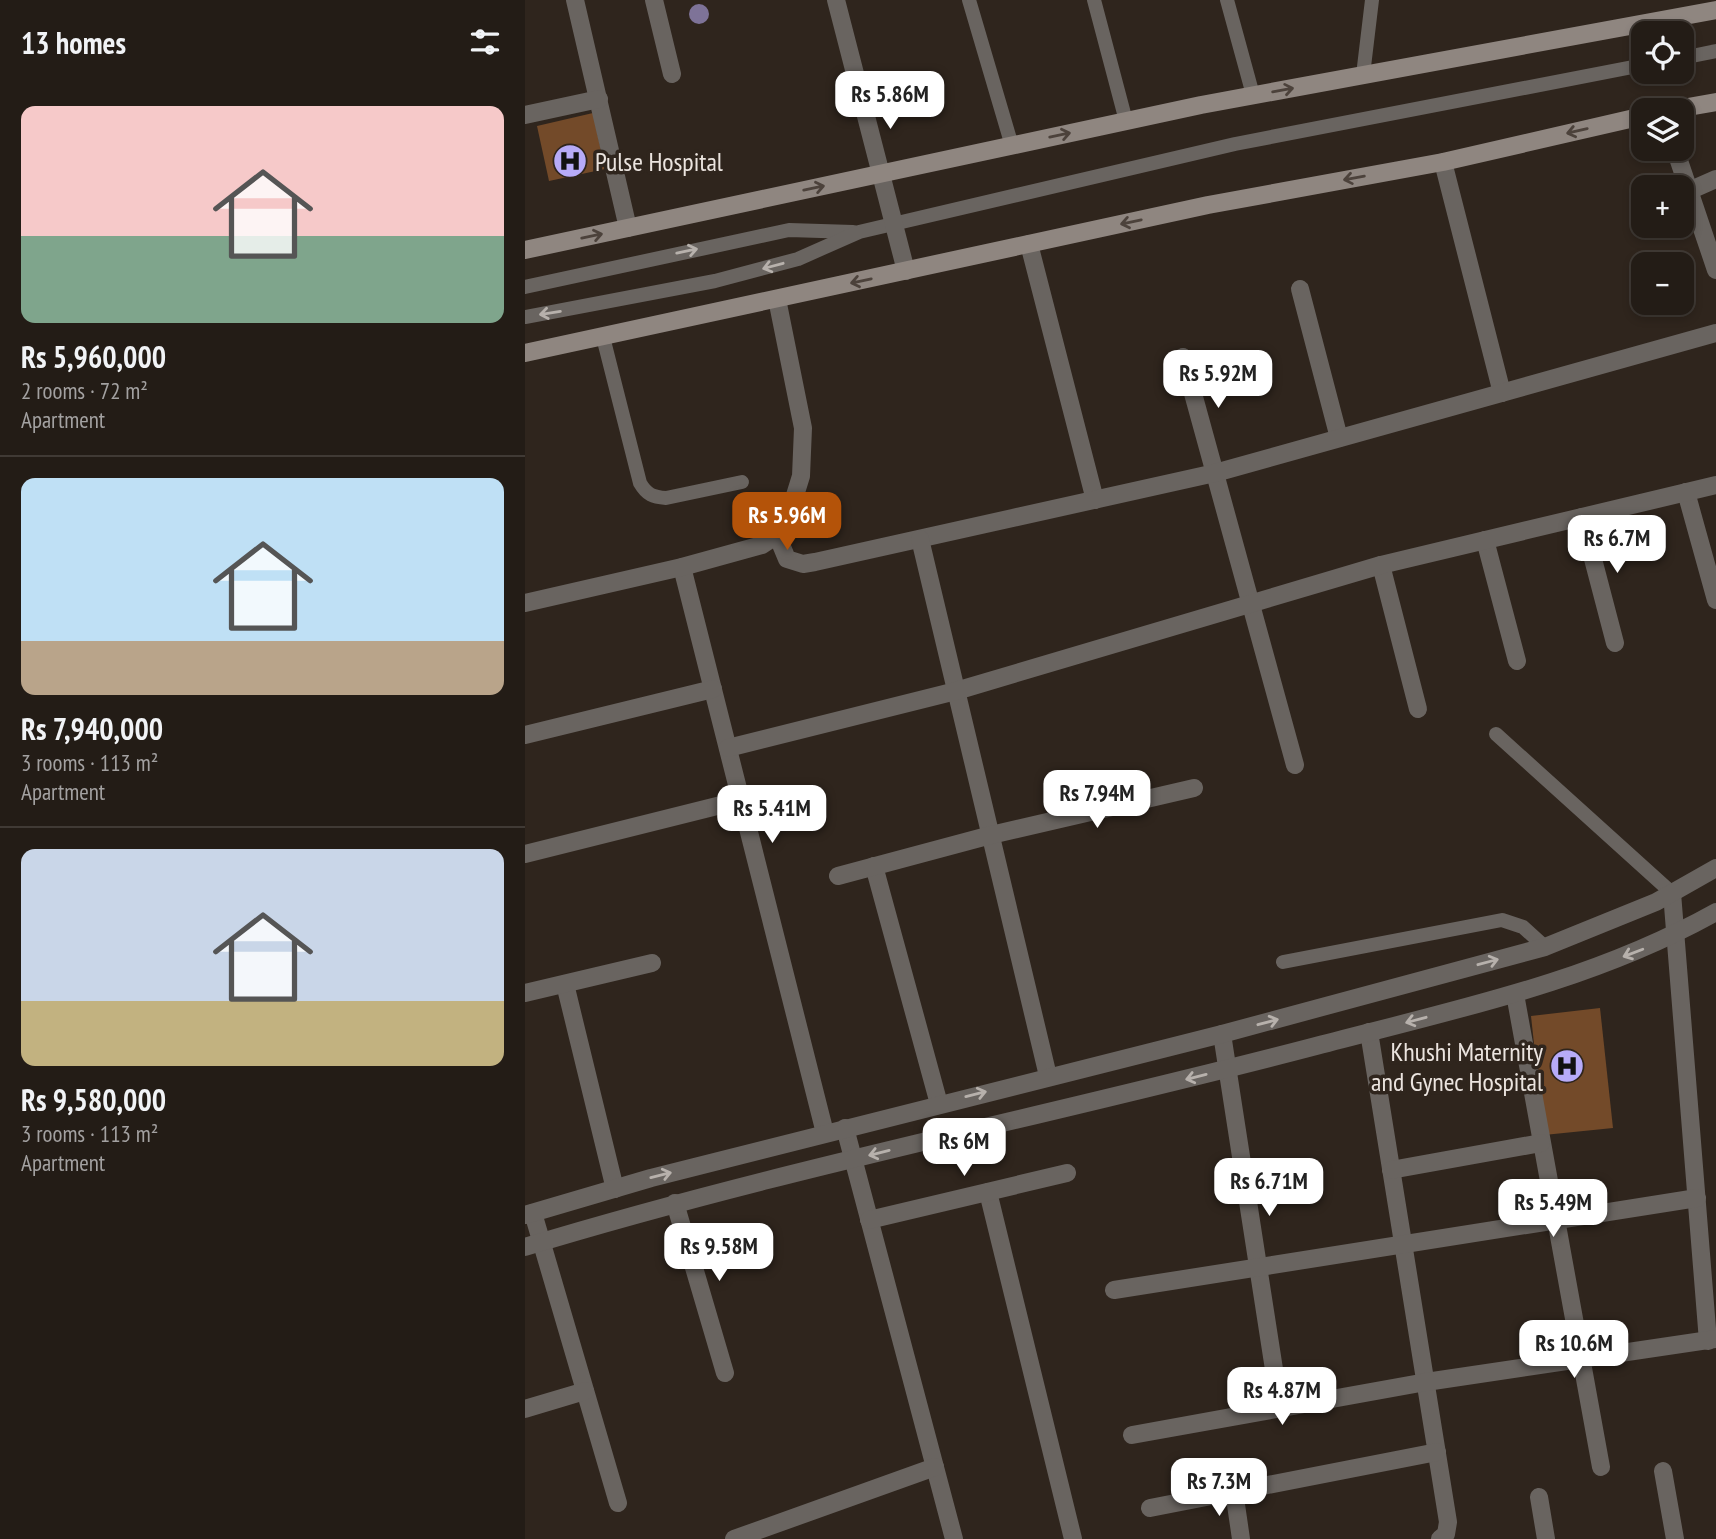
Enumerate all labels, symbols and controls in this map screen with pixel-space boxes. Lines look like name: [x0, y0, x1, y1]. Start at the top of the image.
map controls: [1631, 21, 1694, 315]
button: locate: [1631, 21, 1694, 84]
text: 13 homes: [21, 23, 126, 62]
icon: filters: [466, 23, 504, 61]
pin: Rs 5.86M: [818, 72, 962, 131]
text: Rs 5.86M: [851, 79, 929, 108]
one-way arrow: [1271, 82, 1294, 96]
button: layers: [1631, 98, 1694, 161]
one-way arrow: [1566, 125, 1589, 139]
one-way arrow: [1049, 128, 1071, 141]
hospital icon: Pulse Hospital: [551, 142, 589, 180]
place label: Pulse Hospital: [595, 145, 723, 178]
icon: home: [200, 151, 326, 277]
one-way arrow: [1343, 172, 1366, 185]
button: +: [1631, 175, 1694, 238]
one-way arrow: [802, 181, 825, 195]
one-way arrow: [1120, 215, 1143, 229]
one-way arrow: [580, 229, 603, 242]
one-way arrow: [675, 244, 698, 258]
button: −: [1631, 252, 1694, 315]
one-way arrow: [762, 260, 784, 273]
one-way arrow: [850, 274, 873, 288]
one-way arrow: [539, 307, 562, 320]
text: Rs 5,960,000: [21, 337, 166, 376]
pin: Rs 5.92M: [1146, 350, 1290, 410]
text: Rs 5.92M: [1179, 358, 1257, 387]
text: 2 rooms · 72 m²: [21, 376, 148, 405]
text: Apartment: [21, 405, 105, 434]
pin: Rs 5.96M: [715, 492, 859, 552]
text: Rs 5.96M: [748, 500, 826, 529]
pin: Rs 6.7M: [1552, 516, 1682, 575]
icon: home: [200, 523, 326, 649]
text: Rs 6.7M: [1584, 523, 1650, 552]
text: Rs 7,940,000: [21, 709, 163, 748]
text: 3 rooms · 113 m²: [21, 748, 158, 777]
pin: Rs 7.94M: [1025, 770, 1169, 830]
text: Apartment: [21, 777, 105, 806]
text: Rs 7.94M: [1059, 778, 1135, 807]
pin: Rs 5.41M: [700, 786, 844, 845]
text: Rs 5.41M: [733, 793, 811, 822]
icon: home: [200, 894, 326, 1020]
one-way arrow: [1623, 947, 1644, 960]
one-way arrow: [1476, 955, 1499, 968]
one-way arrow: [1257, 1014, 1279, 1027]
one-way arrow: [1405, 1014, 1428, 1027]
place label: Khushi Maternity and Gynec Hospital: [1371, 1035, 1543, 1098]
hospital icon: Khushi Maternity and Gynec Hospital: [1548, 1047, 1586, 1085]
one-way arrow: [1185, 1071, 1208, 1084]
text: Rs 9,580,000: [21, 1080, 166, 1119]
one-way arrow: [964, 1087, 987, 1100]
pin: Rs 6M: [915, 1118, 1013, 1178]
text: 3 rooms · 113 m²: [21, 1119, 158, 1148]
text: Rs 6M: [939, 1126, 989, 1155]
one-way arrow: [868, 1147, 891, 1161]
text: Apartment: [21, 1148, 105, 1177]
pin: Rs 6.71M: [1197, 1158, 1341, 1218]
text: Rs 6.71M: [1230, 1166, 1308, 1195]
one-way arrow: [649, 1168, 672, 1181]
pin: Rs 5.49M: [1481, 1180, 1625, 1239]
text: Rs 5.49M: [1514, 1187, 1592, 1216]
pin: Rs 9.58M: [647, 1224, 791, 1283]
text: Rs 9.58M: [680, 1231, 758, 1260]
pin: Rs 10.6M: [1502, 1320, 1646, 1380]
text: Rs 10.6M: [1535, 1328, 1613, 1357]
pin: Rs 4.87M: [1210, 1368, 1354, 1427]
text: Rs 4.87M: [1243, 1375, 1321, 1404]
pin: Rs 7.3M: [1154, 1458, 1284, 1518]
text: Rs 7.3M: [1187, 1466, 1251, 1495]

